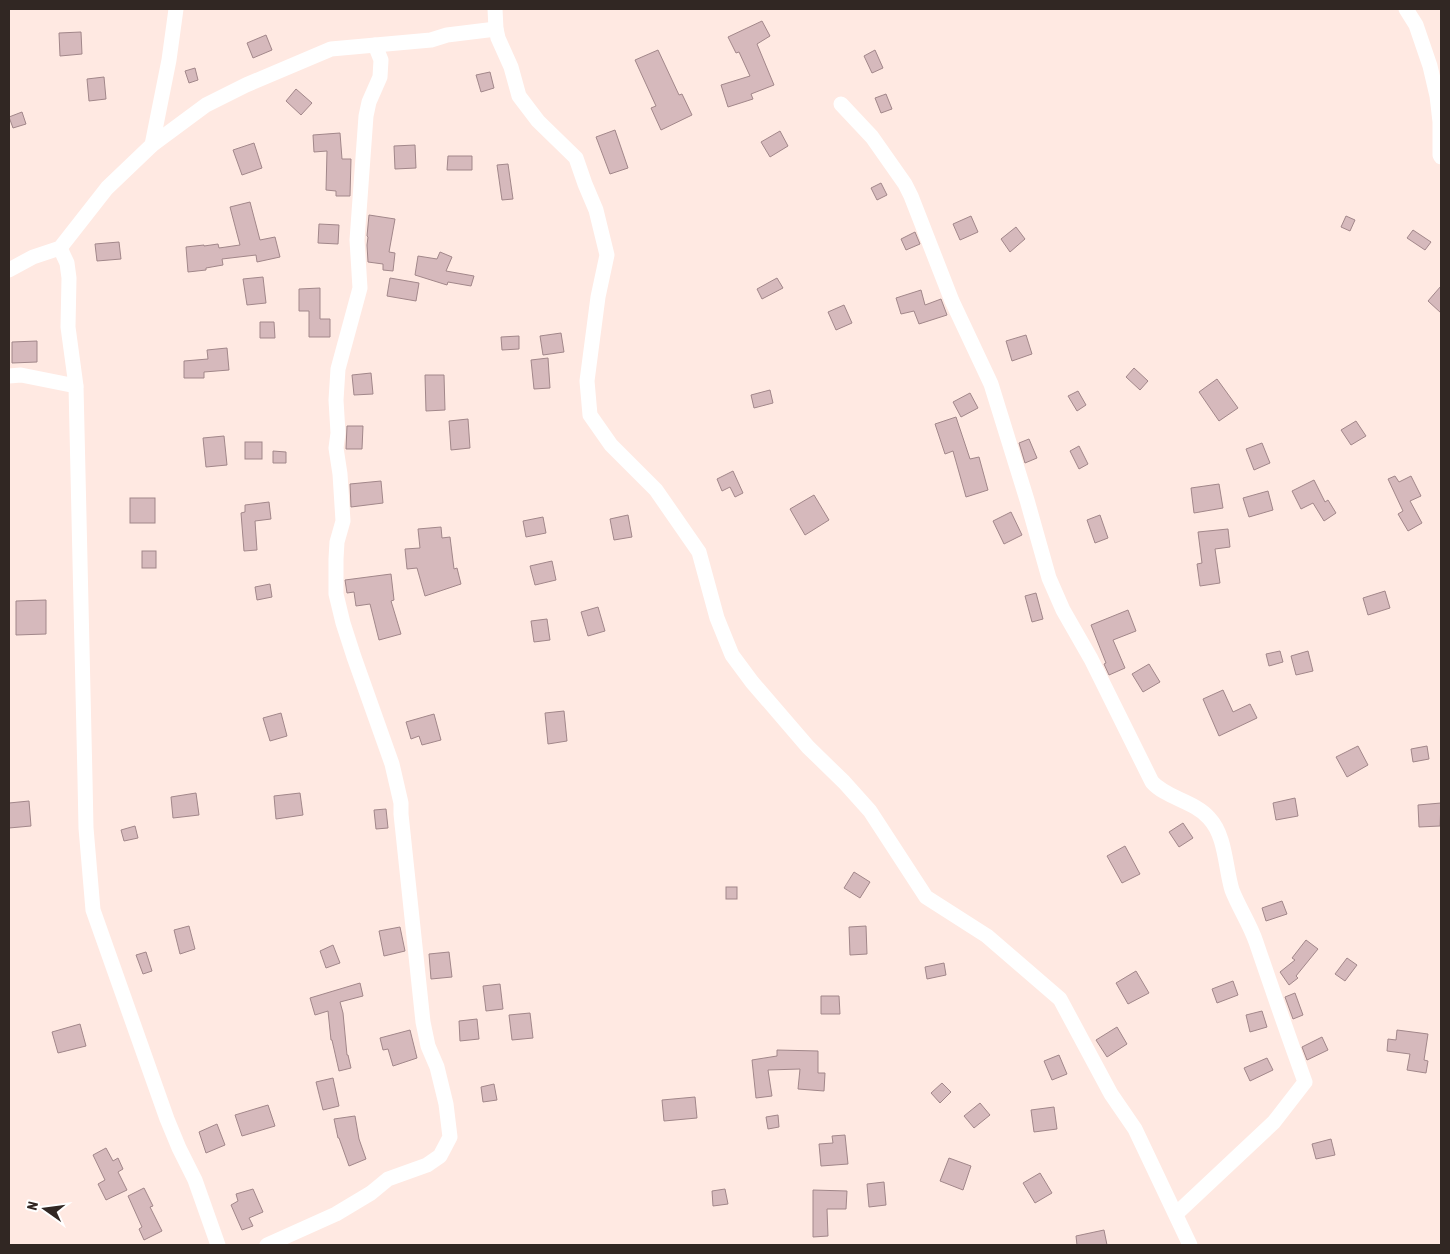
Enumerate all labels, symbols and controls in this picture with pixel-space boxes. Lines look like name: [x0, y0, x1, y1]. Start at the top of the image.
north arrow: [20, 1184, 70, 1234]
text: N: [24, 1200, 41, 1212]

